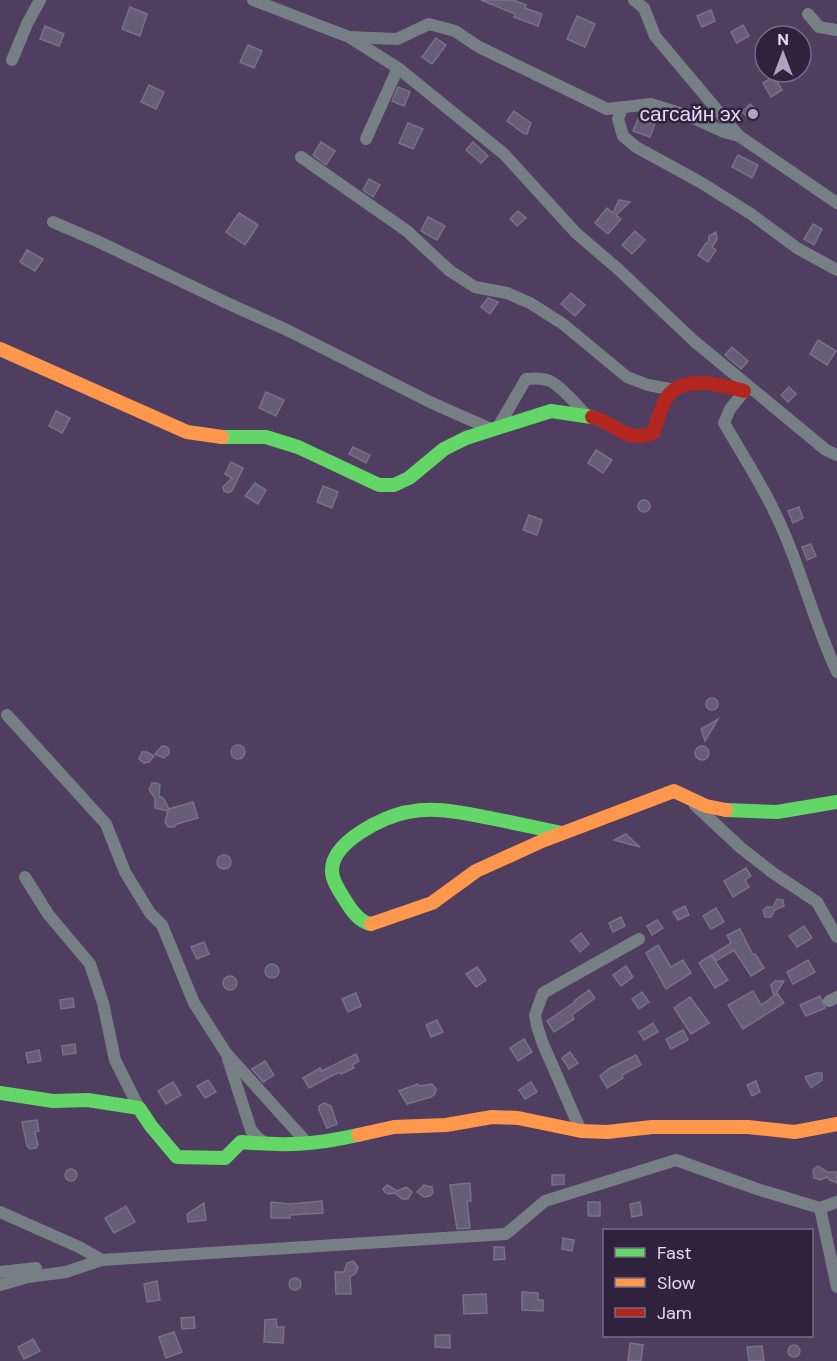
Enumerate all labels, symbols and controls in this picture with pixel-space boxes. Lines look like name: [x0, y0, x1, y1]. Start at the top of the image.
north arrow: [753, 24, 813, 84]
text: N: [777, 29, 789, 50]
place label: сагсайн эх: [640, 100, 741, 128]
marker: сагсайн эх: [746, 107, 760, 121]
legend: [603, 1229, 813, 1337]
text: Fast: [657, 1241, 692, 1265]
text: Slow: [657, 1271, 696, 1295]
text: Jam: [657, 1301, 692, 1325]

